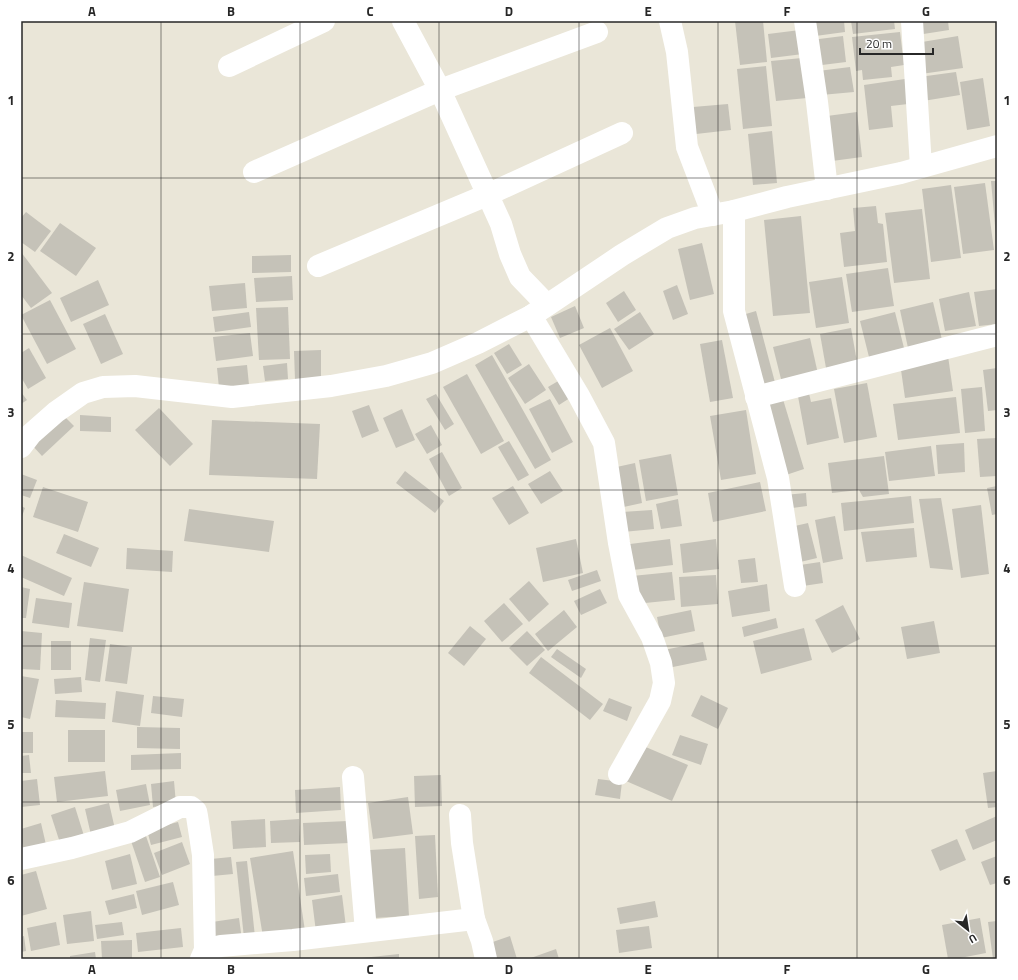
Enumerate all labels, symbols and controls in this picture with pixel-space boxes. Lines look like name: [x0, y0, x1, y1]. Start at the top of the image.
text: A: [88, 1, 96, 21]
text: B: [227, 1, 235, 21]
text: C: [366, 1, 374, 21]
text: D: [505, 1, 513, 21]
text: E: [644, 1, 652, 21]
text: F: [784, 1, 791, 21]
text: G: [922, 1, 930, 21]
scale bar: [860, 30, 933, 56]
text: 20 m: [866, 34, 892, 53]
text: 1: [7, 90, 15, 110]
text: 1: [1003, 90, 1011, 110]
text: 2: [7, 246, 15, 266]
text: 2: [1003, 246, 1011, 266]
text: 3: [7, 402, 15, 422]
text: 3: [1003, 402, 1011, 422]
text: 4: [7, 558, 15, 578]
text: 4: [1003, 558, 1011, 578]
text: 5: [7, 714, 15, 734]
text: 5: [1003, 714, 1011, 734]
text: 6: [7, 870, 15, 890]
text: 6: [1003, 870, 1011, 890]
north arrow: [948, 910, 988, 950]
text: U: [966, 930, 980, 947]
text: A: [88, 959, 96, 979]
text: B: [227, 959, 235, 979]
text: C: [366, 959, 374, 979]
text: D: [505, 959, 513, 979]
text: E: [644, 959, 652, 979]
text: F: [784, 959, 791, 979]
text: G: [922, 959, 930, 979]

